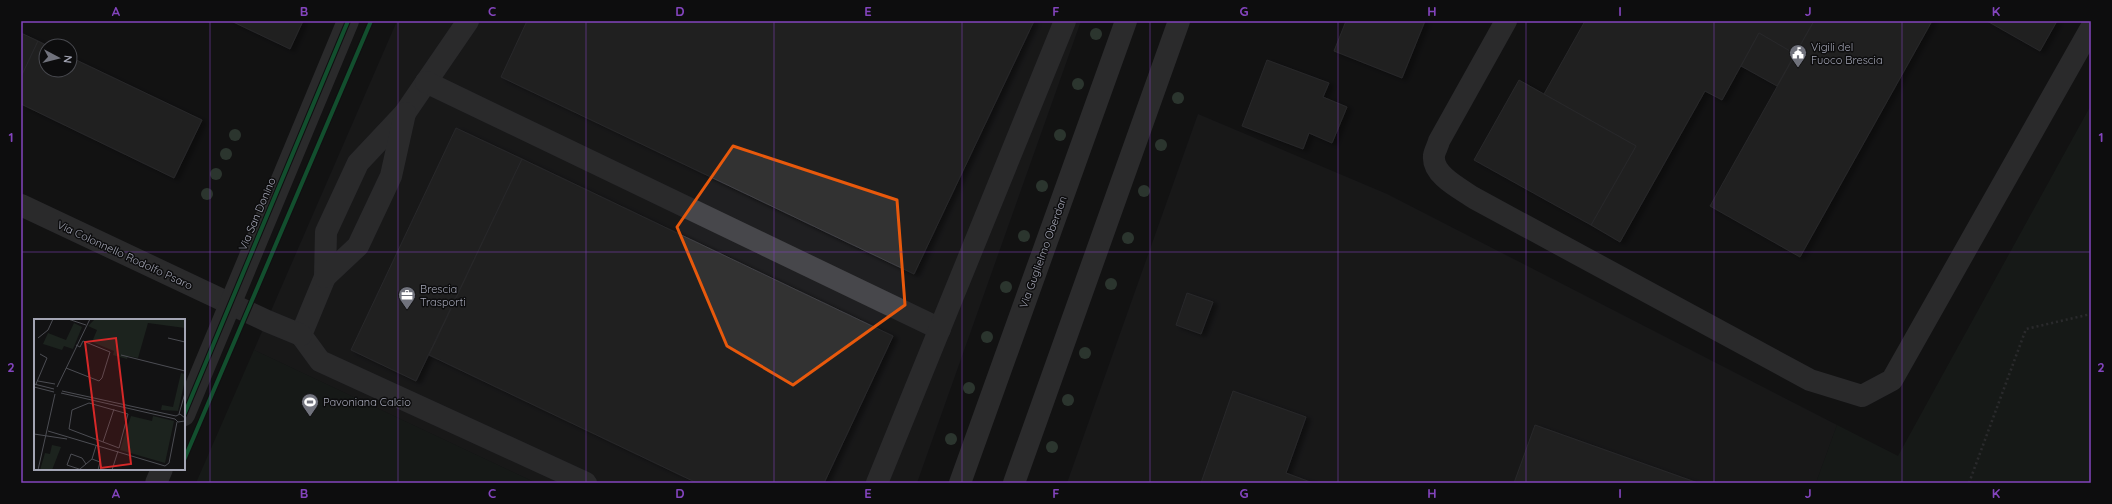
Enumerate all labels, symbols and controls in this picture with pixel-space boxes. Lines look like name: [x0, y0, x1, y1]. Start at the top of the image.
text: A: [112, 3, 121, 19]
text: B: [300, 3, 308, 19]
text: C: [488, 3, 496, 19]
text: D: [675, 3, 685, 19]
text: E: [864, 3, 872, 19]
text: F: [1052, 3, 1060, 19]
text: G: [1239, 3, 1249, 19]
text: H: [1427, 3, 1437, 19]
text: I: [1618, 3, 1622, 19]
text: J: [1804, 3, 1812, 19]
text: K: [1992, 3, 2001, 19]
north arrow: [38, 38, 78, 78]
place label: Vigili del Fuoco Brescia: [1811, 40, 1883, 67]
public building icon: Vigili del Fuoco Brescia: [1788, 43, 1808, 68]
text: N: [60, 54, 75, 64]
text: 1: [8, 129, 14, 145]
text: 1: [2098, 129, 2104, 145]
street label: Via San Donino: [235, 175, 279, 253]
street label: Via Guglielmo Oberdan: [1016, 194, 1070, 310]
street label: Via Colonnello Rodolfo Psaro: [55, 217, 195, 293]
place label: Brescia Trasporti: [420, 282, 466, 309]
office icon: Brescia Trasporti: [397, 285, 417, 310]
inset map: [34, 319, 185, 470]
text: 2: [7, 359, 15, 375]
text: 2: [2097, 359, 2105, 375]
sports icon: Pavoniana Calcio: [300, 392, 320, 417]
place label: Pavoniana Calcio: [323, 395, 411, 409]
text: A: [112, 485, 121, 501]
text: B: [300, 485, 308, 501]
text: C: [488, 485, 496, 501]
text: D: [675, 485, 685, 501]
text: E: [864, 485, 872, 501]
text: F: [1052, 485, 1060, 501]
text: G: [1239, 485, 1249, 501]
text: H: [1427, 485, 1437, 501]
text: I: [1618, 485, 1622, 501]
text: J: [1804, 485, 1812, 501]
text: K: [1992, 485, 2001, 501]

